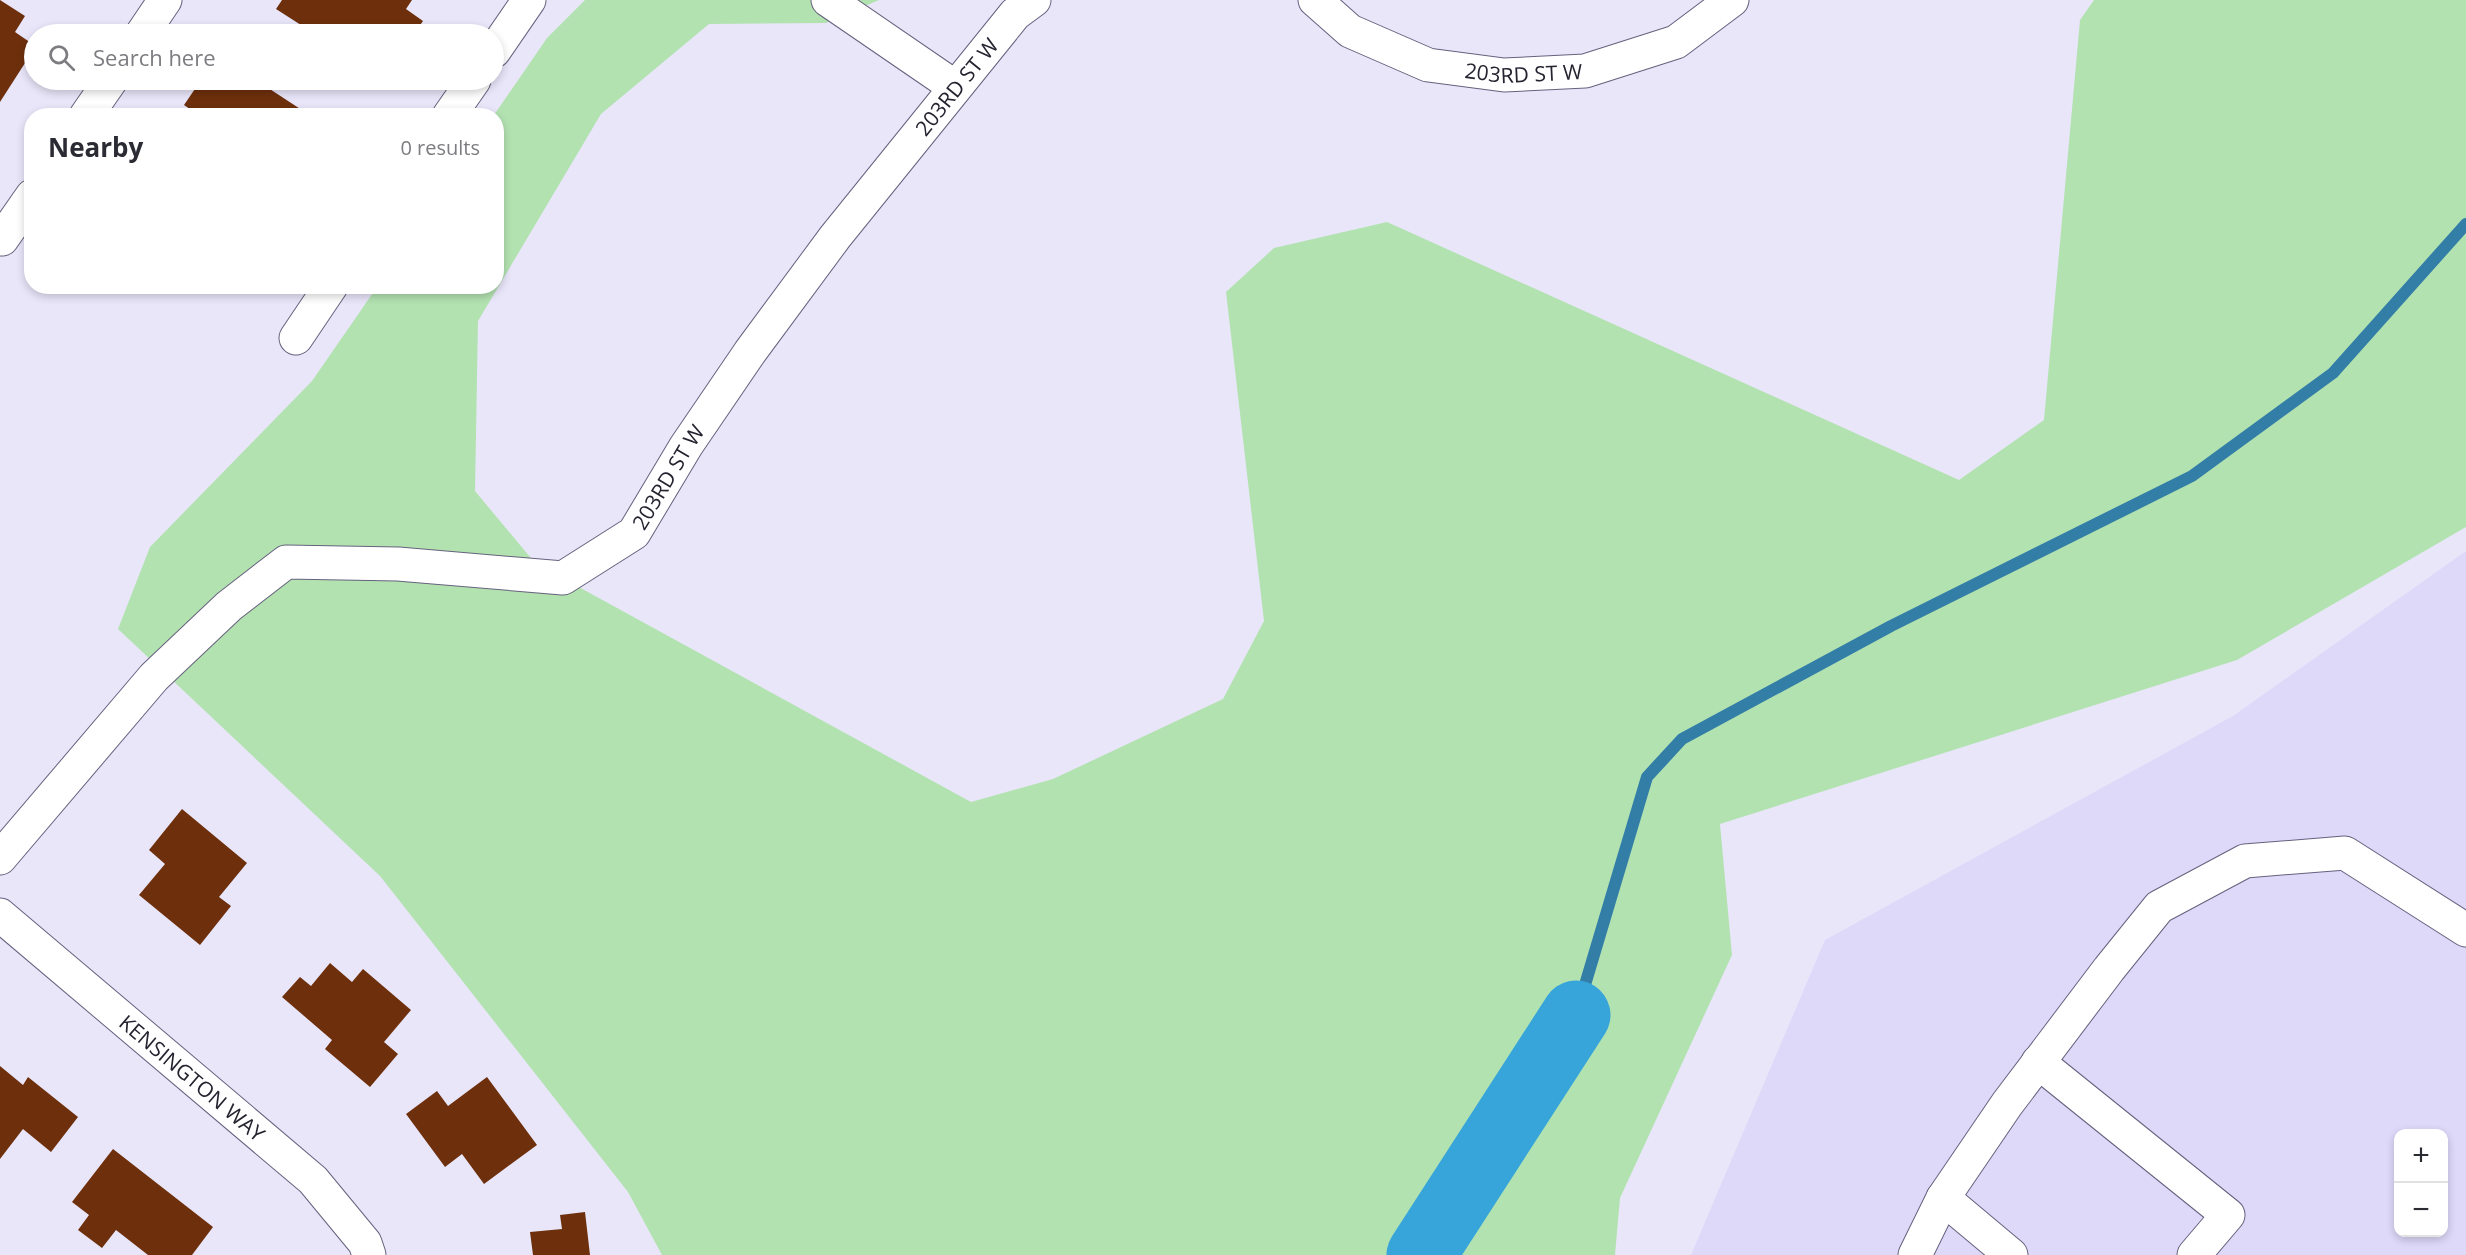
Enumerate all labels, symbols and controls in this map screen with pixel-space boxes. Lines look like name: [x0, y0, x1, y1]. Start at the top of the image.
search box: [24, 24, 504, 90]
street label: 203RD ST W: [909, 32, 1005, 141]
icon: search: [45, 41, 78, 74]
text: Search here: [93, 42, 216, 72]
street label: 203RD ST W: [1463, 56, 1584, 89]
text: Nearby: [48, 129, 143, 165]
text: 0 results: [400, 134, 480, 161]
street label: 203RD ST W: [625, 419, 711, 535]
street label: KENSINGTON WAY: [114, 1008, 271, 1148]
map controls: [2394, 1129, 2448, 1237]
button: +: [2394, 1129, 2448, 1183]
button: −: [2394, 1183, 2448, 1237]

